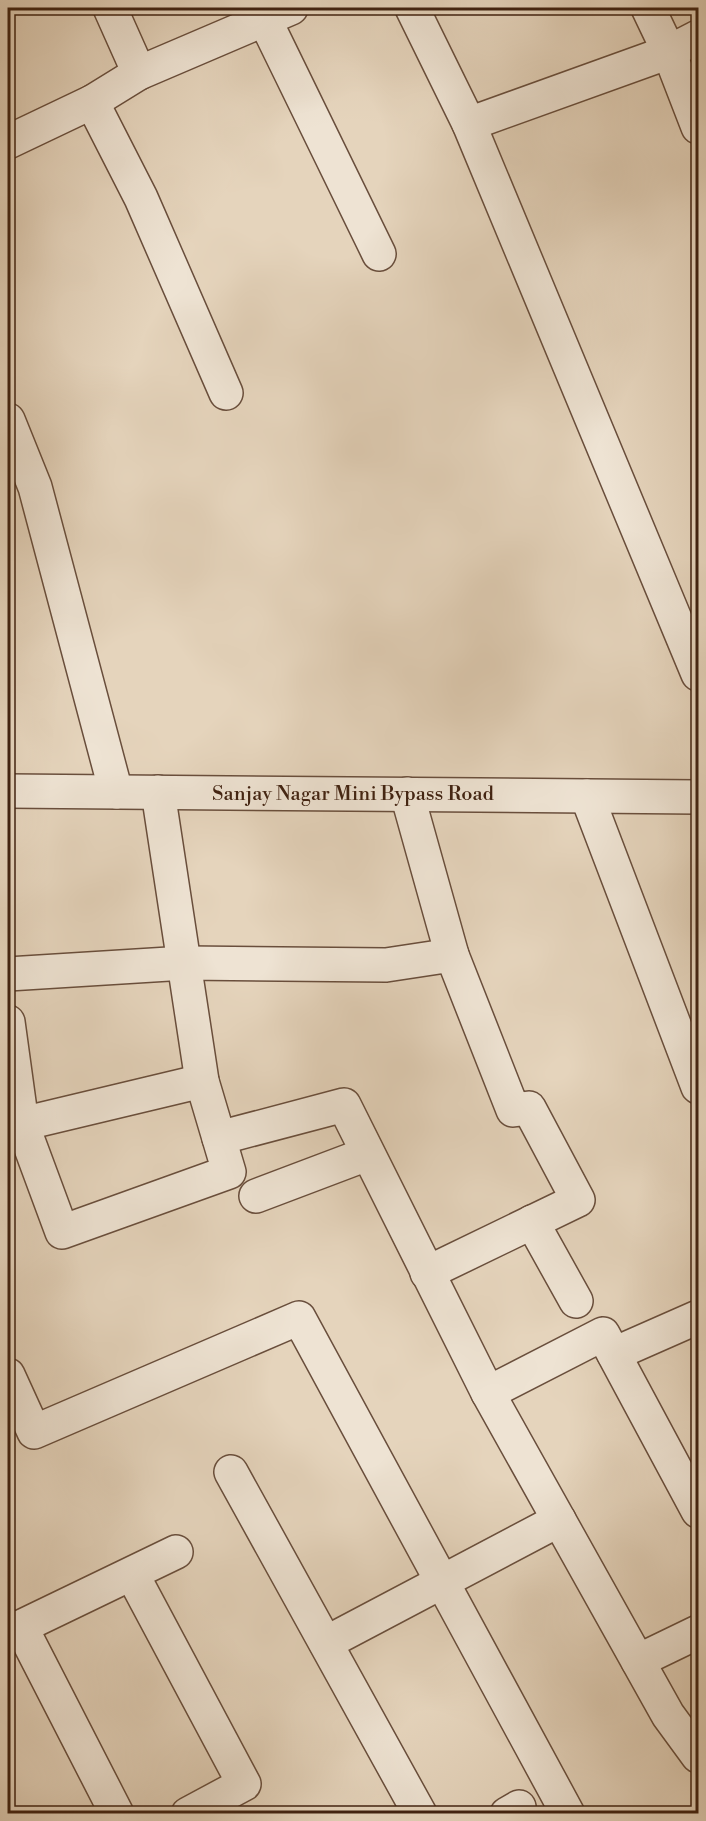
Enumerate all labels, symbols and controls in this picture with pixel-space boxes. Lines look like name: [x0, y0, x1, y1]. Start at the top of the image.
street label: Sanjay Nagar Mini Bypass Road: [212, 782, 495, 807]

